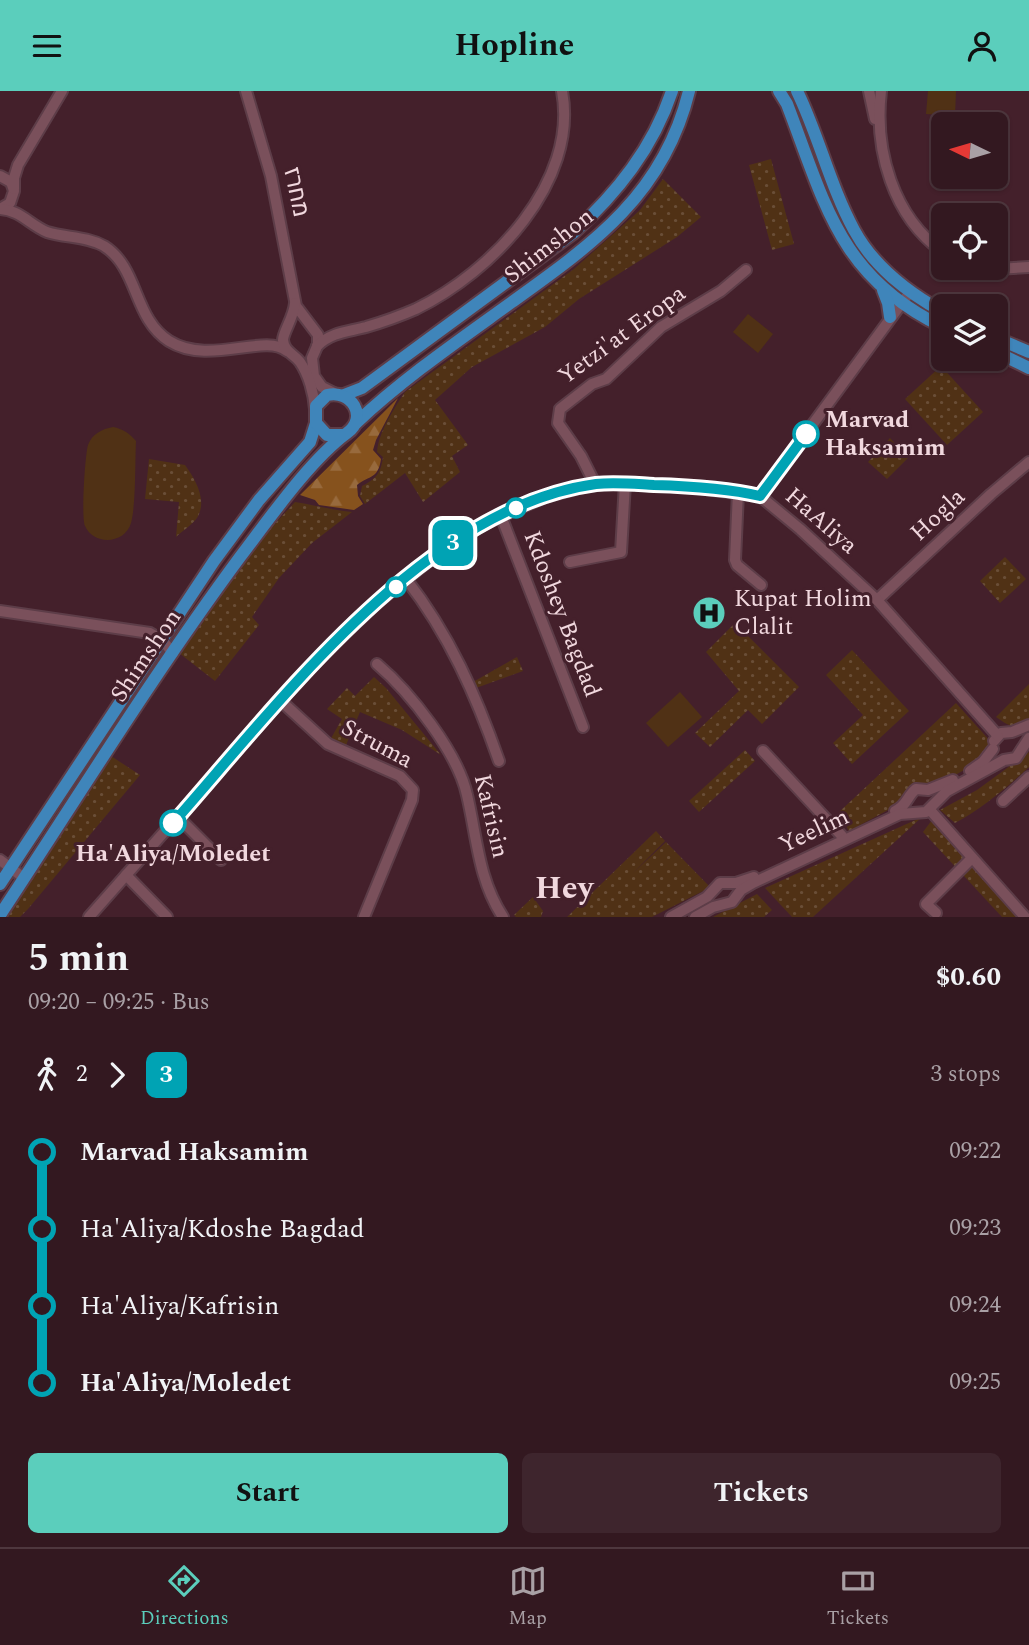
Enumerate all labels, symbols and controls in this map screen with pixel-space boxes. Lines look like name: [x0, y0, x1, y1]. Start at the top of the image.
text: Hopline: [455, 21, 574, 70]
icon: menu: [28, 27, 66, 65]
icon: person: [963, 27, 1001, 65]
north arrow: [931, 112, 1008, 189]
map controls: [931, 112, 1008, 371]
street label: מחרז: [273, 164, 319, 220]
street label: Shimshon: [496, 199, 602, 293]
button: locate: [931, 203, 1008, 280]
street label: Yetzi'at Eropa: [551, 276, 694, 394]
button: layers: [931, 294, 1008, 371]
place label: Marvad Haksamim: [825, 402, 946, 466]
marker: Marvad Haksamim: [793, 421, 819, 447]
street label: HaAliya: [776, 479, 866, 563]
street label: Hogla: [902, 480, 974, 550]
unlabelled marker: [506, 498, 526, 518]
line badge: 3: [430, 520, 476, 566]
text: 3: [446, 525, 460, 561]
street label: Kdoshey Bagdad: [514, 526, 610, 702]
unlabelled marker: [386, 577, 406, 597]
place label: Kupat Holim Clalit: [734, 581, 872, 645]
hospital icon: Kupat Holim Clalit: [690, 594, 728, 632]
street label: Shimshon: [101, 602, 191, 710]
street label: Struma: [335, 710, 420, 778]
street label: Kafrisin: [464, 770, 518, 862]
street label: Yeelim: [773, 799, 855, 863]
marker: Ha'Aliya/Moledet: [160, 810, 186, 836]
place label: Ha'Aliya/Moledet: [76, 836, 270, 872]
district label: Hey: [535, 864, 595, 913]
text: 5 min: [28, 930, 129, 988]
text: $0.60: [936, 957, 1001, 997]
text: 09:20 – 09:25 · Bus: [28, 985, 210, 1020]
icon: walk: [28, 1056, 66, 1094]
icon: forward: [98, 1056, 136, 1094]
text: 2: [76, 1057, 88, 1092]
text: 3: [160, 1057, 173, 1093]
text: 3 stops: [931, 1057, 1001, 1092]
text: Marvad Haksamim: [80, 1132, 308, 1172]
text: 09:22: [949, 1134, 1001, 1169]
text: Ha'Aliya/Kdoshe Bagdad: [80, 1209, 365, 1249]
text: 09:23: [949, 1211, 1001, 1246]
text: Ha'Aliya/Kafrisin: [80, 1286, 279, 1326]
text: 09:24: [949, 1288, 1001, 1323]
text: Ha'Aliya/Moledet: [80, 1363, 291, 1403]
text: 09:25: [949, 1365, 1001, 1400]
button: Start: [28, 1453, 508, 1533]
button: Tickets: [522, 1453, 1001, 1533]
tab: Directions: [140, 1562, 229, 1633]
tab: Map: [509, 1562, 547, 1633]
tab: Tickets: [827, 1562, 889, 1633]

